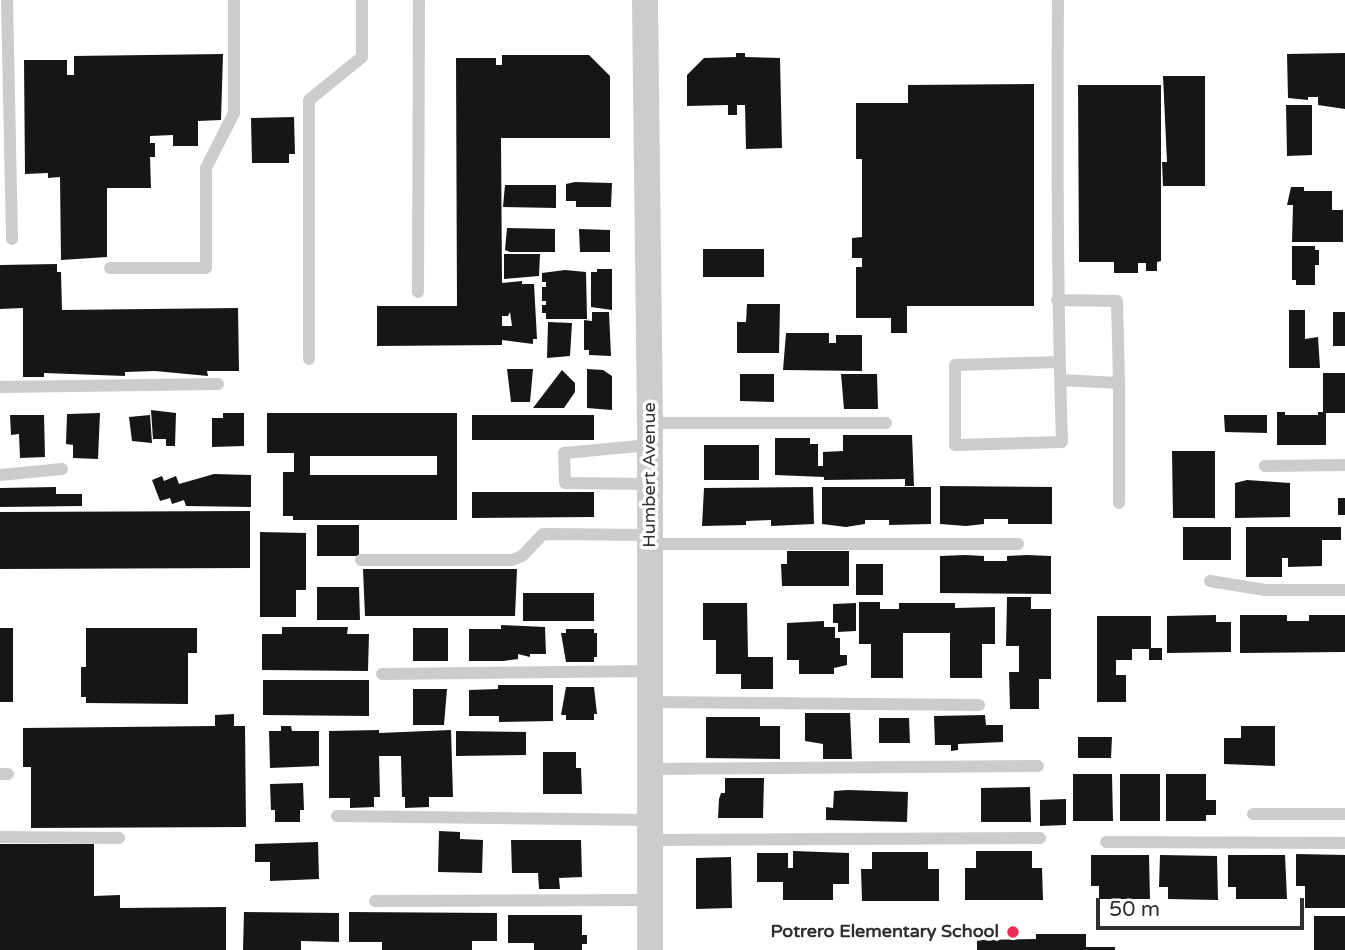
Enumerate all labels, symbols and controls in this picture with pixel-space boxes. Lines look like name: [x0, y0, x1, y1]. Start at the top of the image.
street label: Humbert Avenue: [639, 402, 661, 548]
scale bar: [1100, 884, 1308, 928]
text: 50 m: [1109, 897, 1160, 922]
place label: Potrero Elementary School: [770, 921, 999, 943]
marker: Potrero Elementary School: [1005, 924, 1021, 940]

